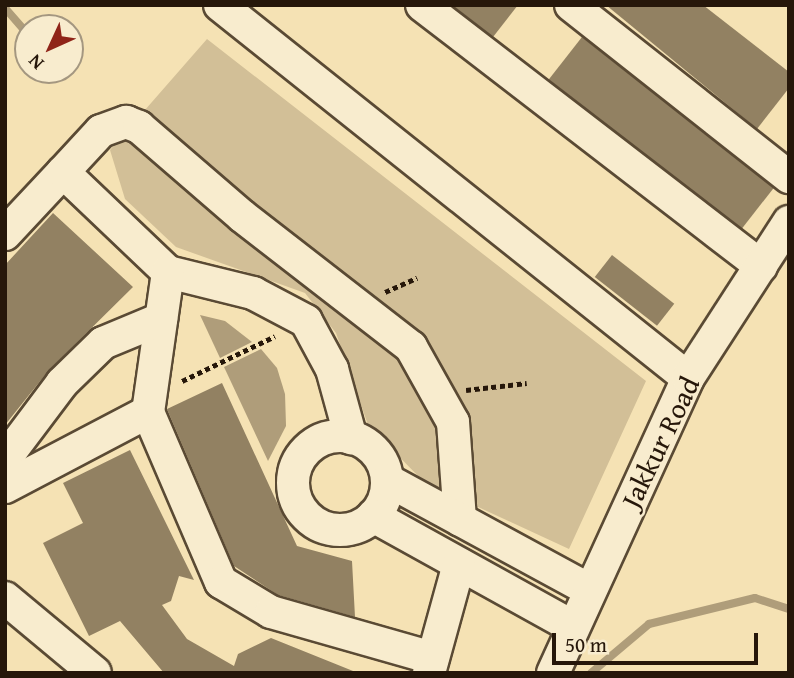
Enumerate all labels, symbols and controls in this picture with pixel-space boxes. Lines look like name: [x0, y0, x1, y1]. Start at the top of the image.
north arrow: [14, 14, 84, 84]
text: N: [21, 48, 50, 77]
street label: Jakkur Road: [614, 371, 706, 513]
scale bar: [556, 618, 762, 662]
text: 50 m: [565, 629, 607, 660]

